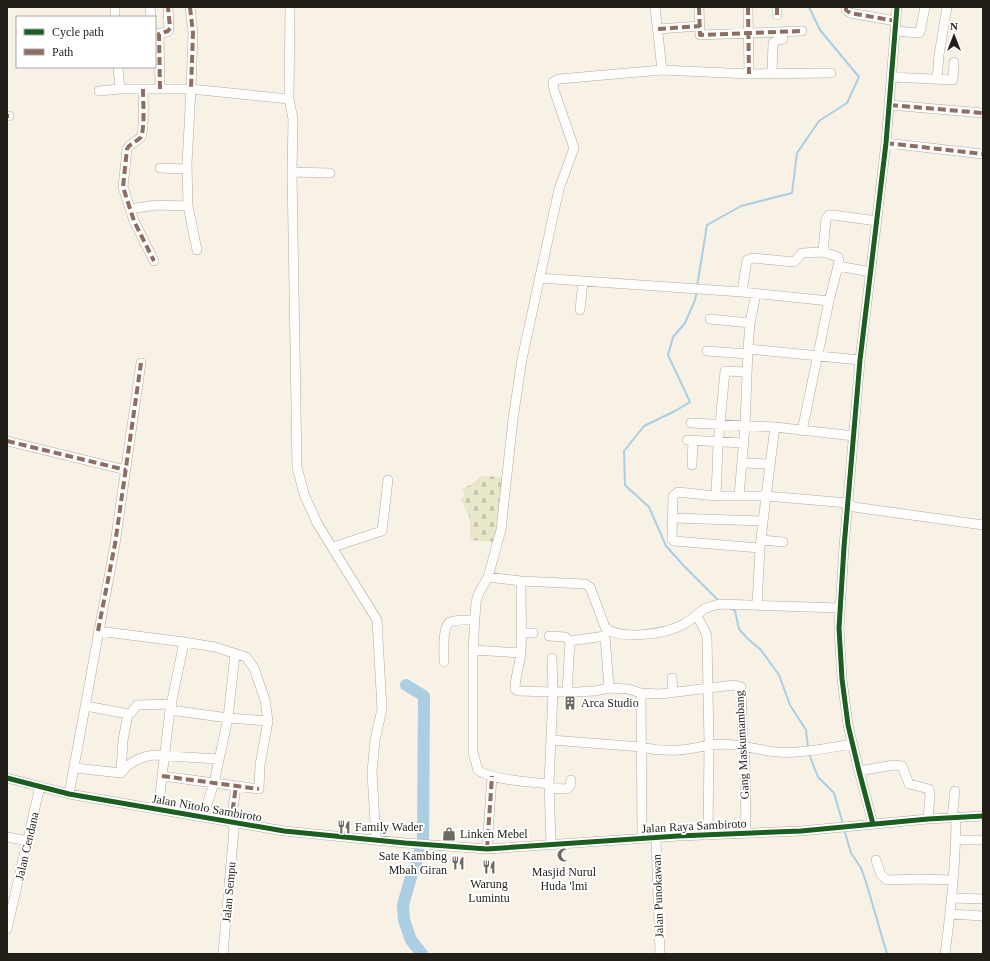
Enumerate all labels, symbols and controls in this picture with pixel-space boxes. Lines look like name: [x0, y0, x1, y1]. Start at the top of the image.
legend: [16, 16, 156, 68]
north arrow: [934, 16, 974, 56]
text: N: [950, 20, 958, 32]
text: Cycle path: [52, 25, 104, 39]
text: Path: [52, 45, 73, 59]
street label: Gang Maskumambang: [732, 690, 752, 800]
building icon: Arca Studio: [562, 695, 578, 711]
place label: Arca Studio: [581, 696, 639, 710]
street label: Jalan Nitolo Sambiroto: [151, 791, 263, 825]
street label: Jalan Cendana: [12, 810, 42, 882]
street label: Jalan Raya Sambiroto: [641, 816, 747, 836]
restaurant icon: Family Wader: [336, 819, 352, 835]
place label: Family Wader: [355, 820, 423, 834]
shop icon: Linken Mebel: [441, 826, 457, 842]
place label: Linken Mebel: [460, 827, 528, 841]
mosque icon: Masjid Nurul Huda 'lmi: [556, 847, 572, 863]
place label: Sate Kambing Mbah Giran: [379, 849, 447, 877]
street label: Jalan Punokawan: [650, 854, 666, 938]
restaurant icon: Sate Kambing Mbah Giran: [450, 855, 466, 871]
restaurant icon: Warung Lumintu: [481, 859, 497, 875]
street label: Jalan Sempu: [219, 861, 239, 923]
place label: Masjid Nurul Huda 'lmi: [532, 865, 597, 893]
place label: Warung Lumintu: [468, 877, 510, 905]

